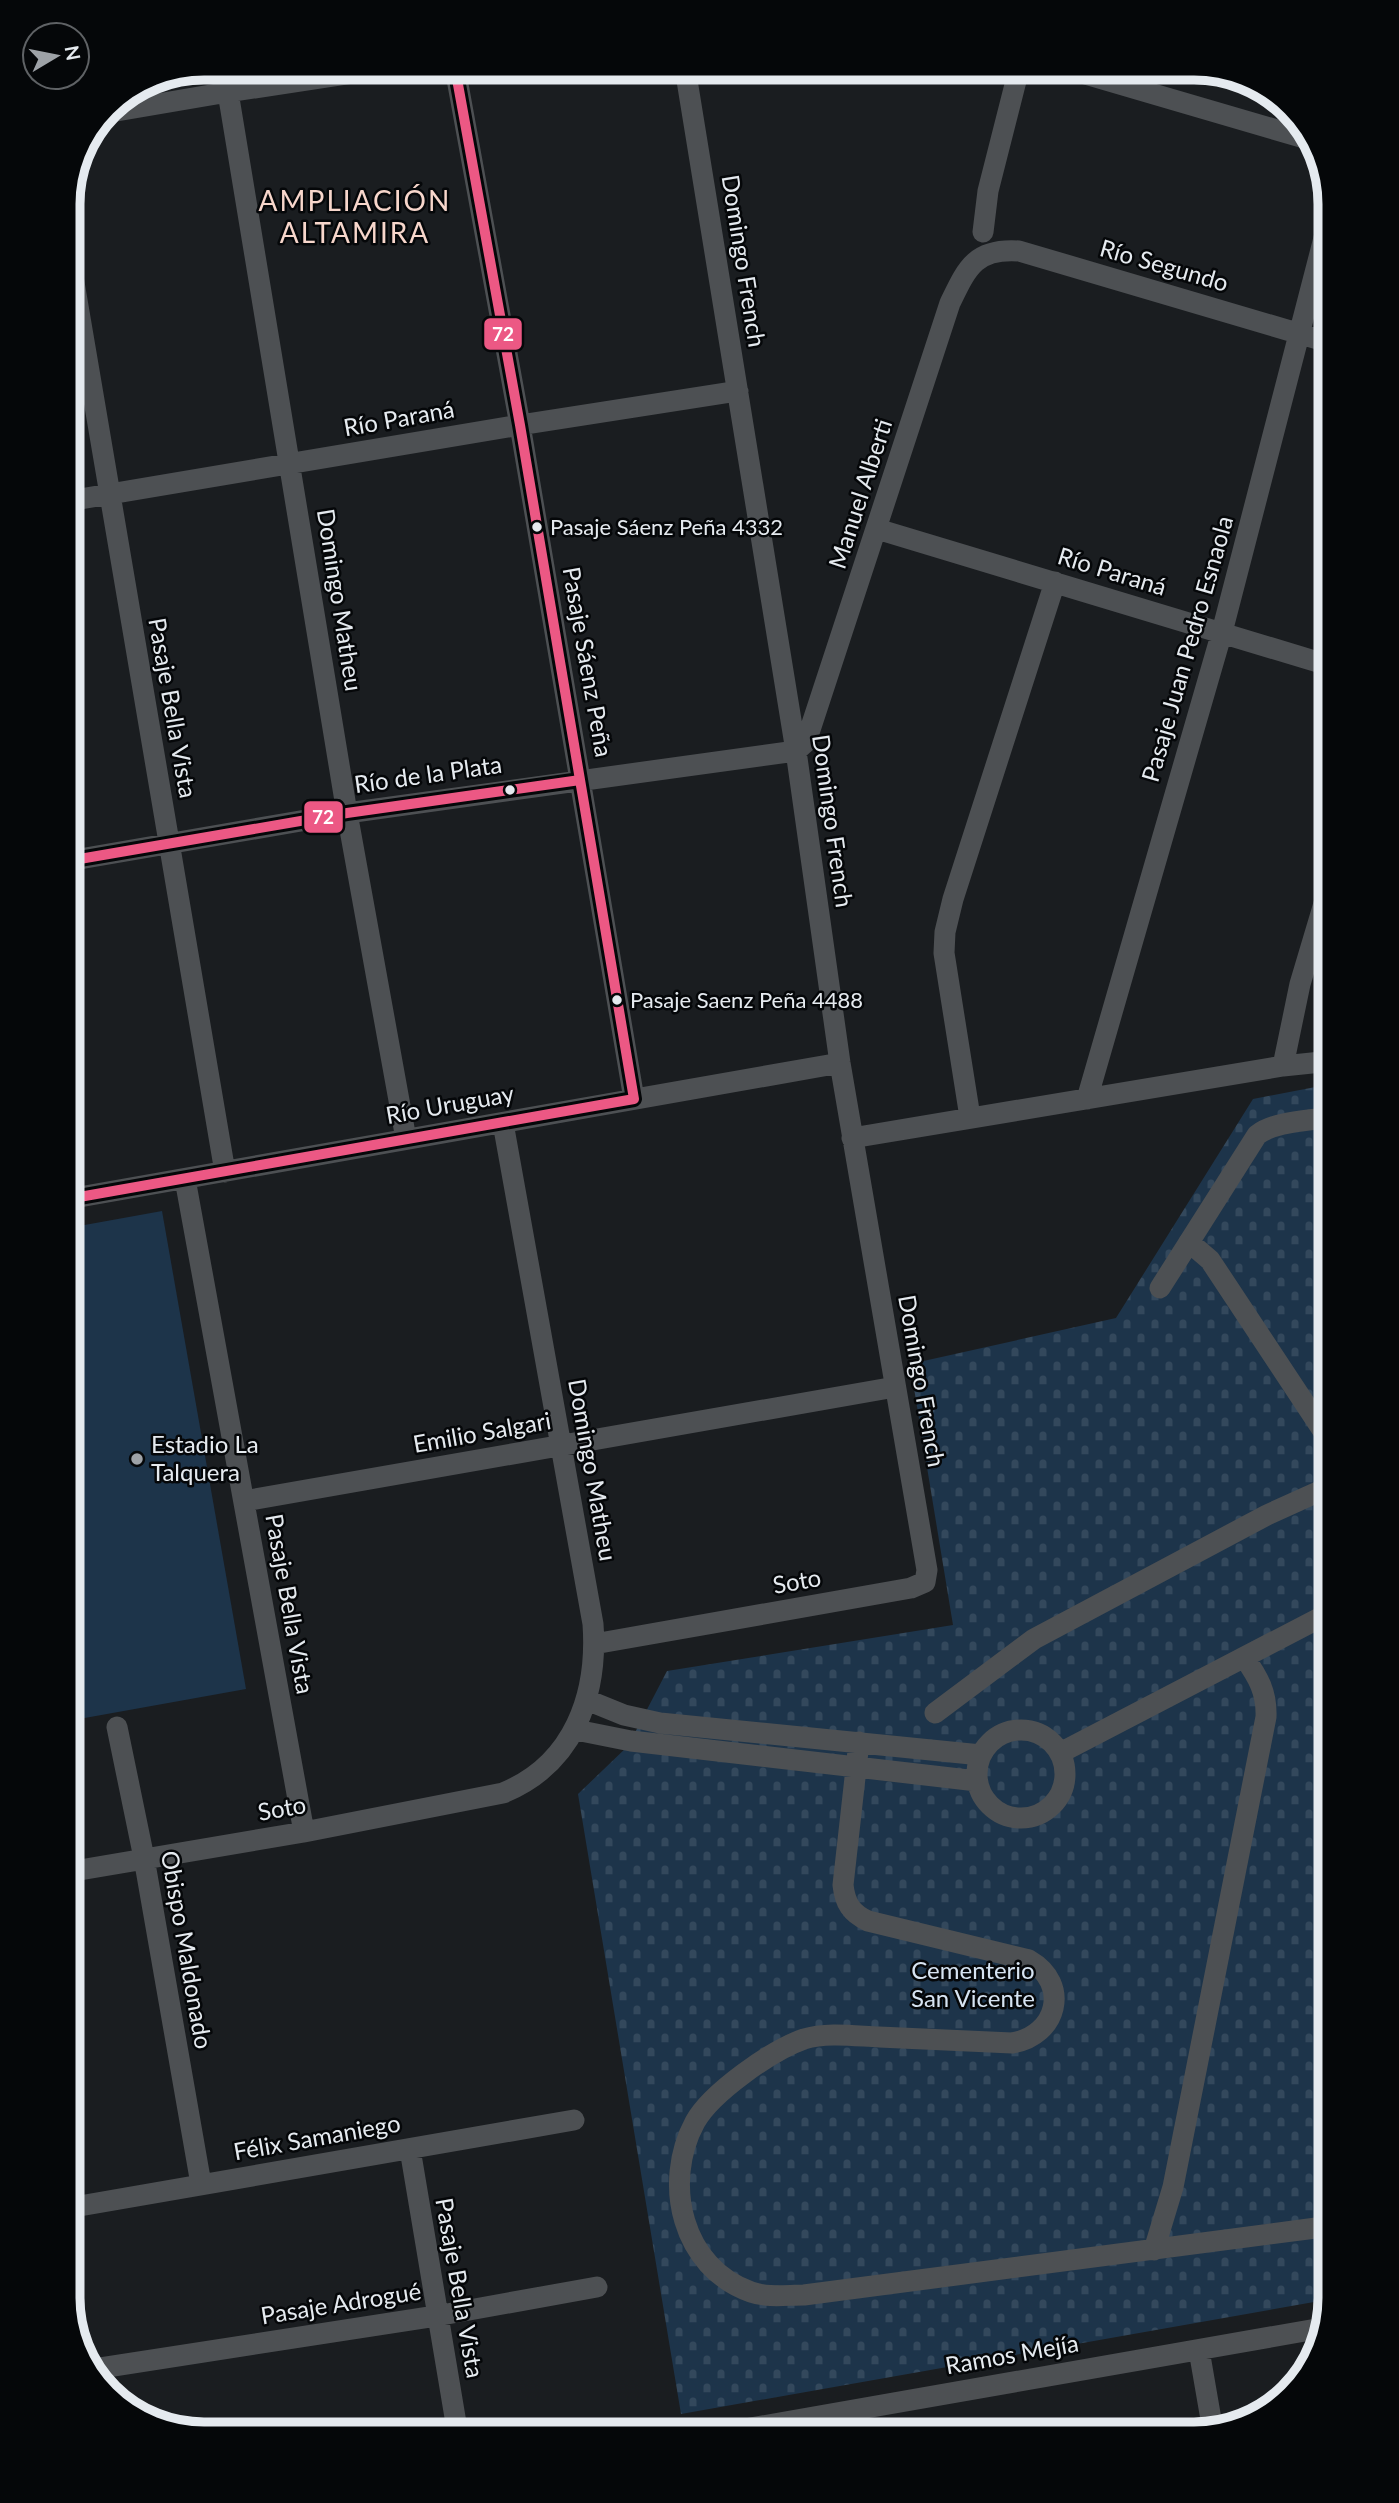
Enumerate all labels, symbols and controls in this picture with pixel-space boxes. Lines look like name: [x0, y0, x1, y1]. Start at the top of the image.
north arrow: [21, 21, 91, 91]
text: N: [61, 44, 86, 62]
street label: Domingo French: [717, 172, 772, 349]
district label: AMPLIACIÓN ALTAMIRA: [259, 183, 451, 249]
street label: Río Segundo: [1097, 232, 1232, 297]
line badge: 72: [483, 317, 523, 351]
text: 72: [492, 322, 514, 345]
street label: Río Paraná: [341, 394, 456, 442]
street label: Manuel Alberti: [822, 415, 897, 572]
street label: Domingo Matheu: [312, 506, 369, 693]
street label: Pasaje Juan Pedro Esnaola: [1135, 512, 1238, 785]
place label: Pasaje Sáenz Peña 4332: [550, 513, 783, 540]
marker: Pasaje Sáenz Peña 4332: [530, 520, 544, 534]
street label: Río Paraná: [1055, 540, 1170, 601]
street label: Pasaje Sáenz Peña: [557, 564, 619, 759]
street label: Pasaje Bella Vista: [143, 615, 204, 800]
street label: Domingo French: [807, 732, 860, 909]
street label: Río de la Plata: [352, 749, 503, 798]
unlabelled marker: [503, 783, 517, 797]
line badge: 72: [303, 800, 344, 834]
text: 72: [312, 805, 334, 828]
place label: Pasaje Saenz Peña 4488: [630, 986, 863, 1013]
marker: Pasaje Saenz Peña 4488: [610, 993, 624, 1007]
street label: Río Uruguay: [383, 1078, 517, 1129]
street label: Domingo French: [893, 1292, 952, 1469]
street label: Domingo Matheu: [563, 1376, 624, 1563]
street label: Emilio Salgari: [411, 1405, 553, 1458]
place label: Estadio La Talquera: [151, 1429, 259, 1486]
marker: Estadio La Talquera: [129, 1451, 145, 1467]
street label: Pasaje Bella Vista: [260, 1511, 321, 1696]
street label: Soto: [770, 1562, 823, 1599]
street label: Soto: [255, 1789, 308, 1826]
street label: Obispo Maldonado: [156, 1848, 219, 2051]
park label: Cementerio San Vicente: [911, 1955, 1035, 2012]
street label: Félix Samaniego: [231, 2108, 402, 2165]
street label: Pasaje Bella Vista: [430, 2195, 491, 2380]
street label: Pasaje Adrogué: [259, 2276, 423, 2329]
street label: Ramos Mejía: [943, 2328, 1081, 2379]

